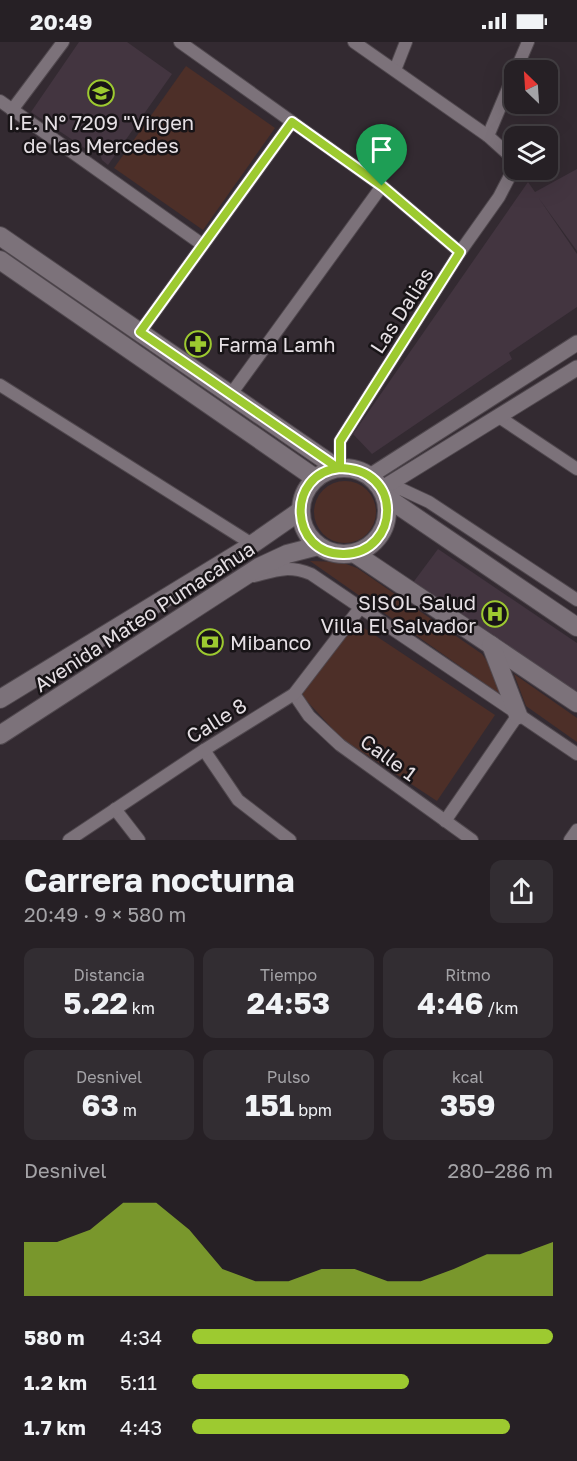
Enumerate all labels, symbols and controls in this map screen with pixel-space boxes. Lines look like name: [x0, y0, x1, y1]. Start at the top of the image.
text: 20:49: [30, 8, 92, 35]
north arrow: [504, 60, 558, 114]
map controls: [504, 60, 558, 180]
school or university icon: I.E. N° 7209 "Virgen de las Mercedes: [86, 78, 116, 108]
place label: I.E. N° 7209 "Virgen de las Mercedes: [8, 110, 194, 157]
pin: [356, 124, 407, 186]
button: layers: [504, 126, 558, 180]
icon: arrive: [365, 133, 398, 166]
street label: Las Dalias: [364, 263, 438, 357]
pharmacy icon: Farma Lamh: [183, 329, 213, 359]
place label: Farma Lamh: [218, 332, 336, 356]
street label: Avenida Mateo Pumacahua: [29, 536, 259, 696]
place label: SISOL Salud Villa El Salvador: [320, 590, 476, 637]
hospital icon: SISOL Salud Villa El Salvador: [480, 599, 510, 629]
bank icon: Mibanco: [195, 627, 225, 657]
place label: Mibanco: [230, 630, 311, 654]
street label: Calle 8: [182, 692, 250, 748]
street label: Calle 1: [356, 729, 422, 786]
text: Carrera nocturna: [24, 860, 295, 899]
button: share: [490, 860, 553, 923]
text: 20:49 · 9 × 580 m: [24, 902, 186, 926]
text: Distancia: [74, 965, 145, 985]
text: Tiempo: [260, 965, 317, 985]
text: Ritmo: [445, 965, 490, 985]
text: 5.22: [63, 985, 128, 1021]
text: 24:53: [247, 985, 330, 1021]
text: 4:46: [417, 985, 483, 1021]
text: km: [128, 998, 155, 1018]
text: /km: [483, 998, 518, 1018]
text: Desnivel: [76, 1067, 142, 1087]
text: Pulso: [267, 1067, 310, 1087]
text: kcal: [452, 1067, 484, 1087]
text: 63: [81, 1087, 119, 1123]
text: 151: [245, 1087, 294, 1123]
text: 359: [440, 1087, 496, 1123]
text: m: [119, 1100, 137, 1120]
text: bpm: [294, 1100, 332, 1120]
text: Desnivel: [24, 1158, 107, 1182]
text: 280–286 m: [448, 1158, 553, 1182]
text: 580 m: [24, 1325, 85, 1349]
text: 4:34: [120, 1325, 162, 1349]
text: 1.2 km: [24, 1370, 87, 1394]
text: 5:11: [120, 1370, 157, 1394]
text: 1.7 km: [24, 1415, 86, 1439]
text: 4:43: [120, 1415, 162, 1439]

